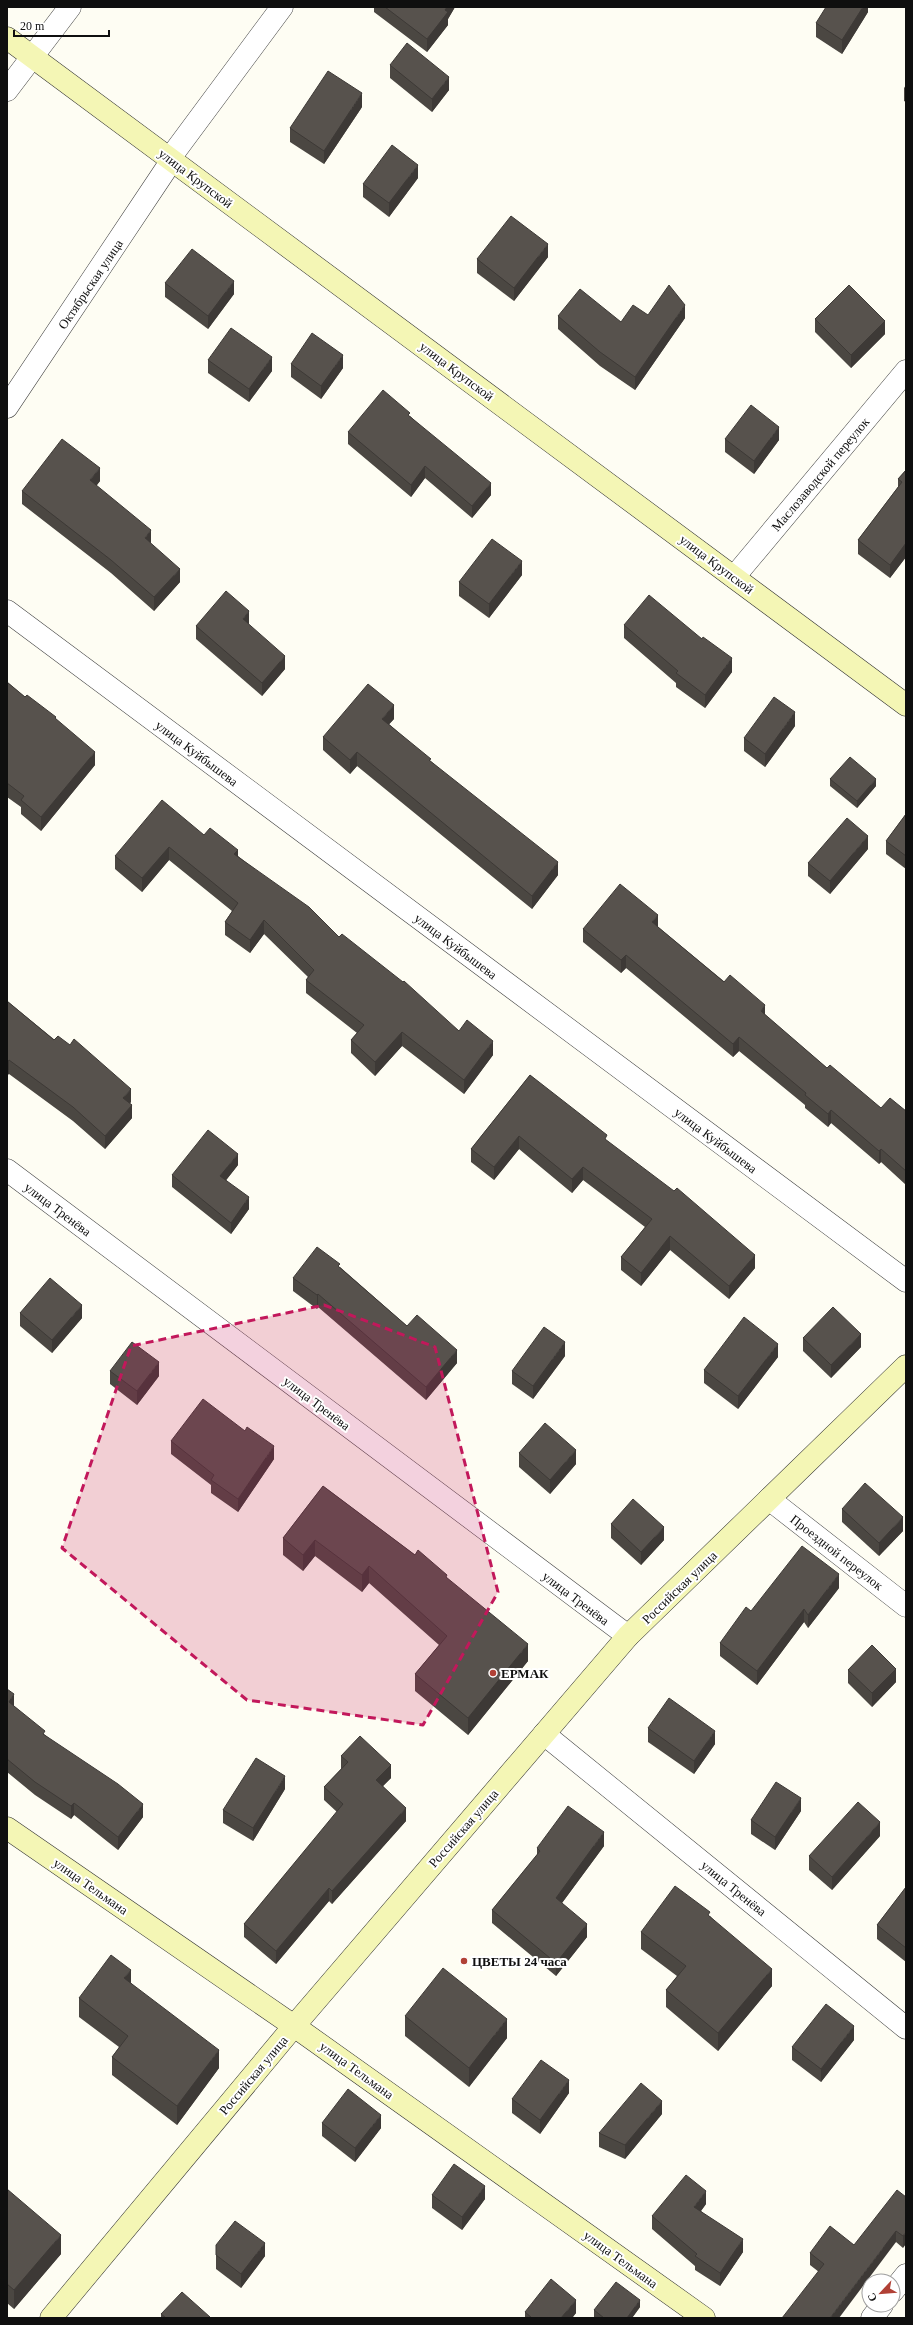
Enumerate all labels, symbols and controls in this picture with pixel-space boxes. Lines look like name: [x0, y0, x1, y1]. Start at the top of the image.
scale bar: [14, 12, 109, 38]
text: 20 m: [20, 19, 45, 33]
street label: улица Крупской: [156, 146, 236, 211]
street label: Октябрьская улица: [55, 236, 126, 332]
street label: улица Крупской: [417, 339, 497, 404]
street label: Маслозаводской переулок: [768, 414, 873, 534]
street label: улица Крупской: [677, 532, 757, 597]
street label: улица Куйбышева: [153, 718, 241, 789]
street label: улица Куйбышева: [412, 911, 500, 982]
street label: улица Куйбышева: [672, 1105, 760, 1176]
street label: улица Тренёва: [21, 1179, 94, 1239]
street label: улица Тренёва: [280, 1373, 353, 1433]
street label: Проездной переулок: [787, 1512, 887, 1594]
street label: Российская улица: [639, 1548, 720, 1627]
street label: улица Тренёва: [539, 1568, 612, 1628]
place label: ЕРМАК: [501, 1666, 549, 1681]
marker: ЕРМАК: [488, 1668, 498, 1678]
street label: Российская улица: [426, 1786, 501, 1870]
street label: улица Тельмана: [51, 1855, 131, 1918]
street label: улица Тренёва: [698, 1858, 769, 1919]
place label: ЦВЕТЫ 24 часа: [472, 1954, 567, 1969]
marker: ЦВЕТЫ 24 часа: [459, 1956, 469, 1966]
street label: Российская улица: [216, 2033, 291, 2118]
street label: улица Тельмана: [317, 2039, 397, 2102]
street label: улица Тельмана: [581, 2228, 661, 2291]
north arrow: [861, 2273, 901, 2313]
text: С: [865, 2291, 879, 2304]

